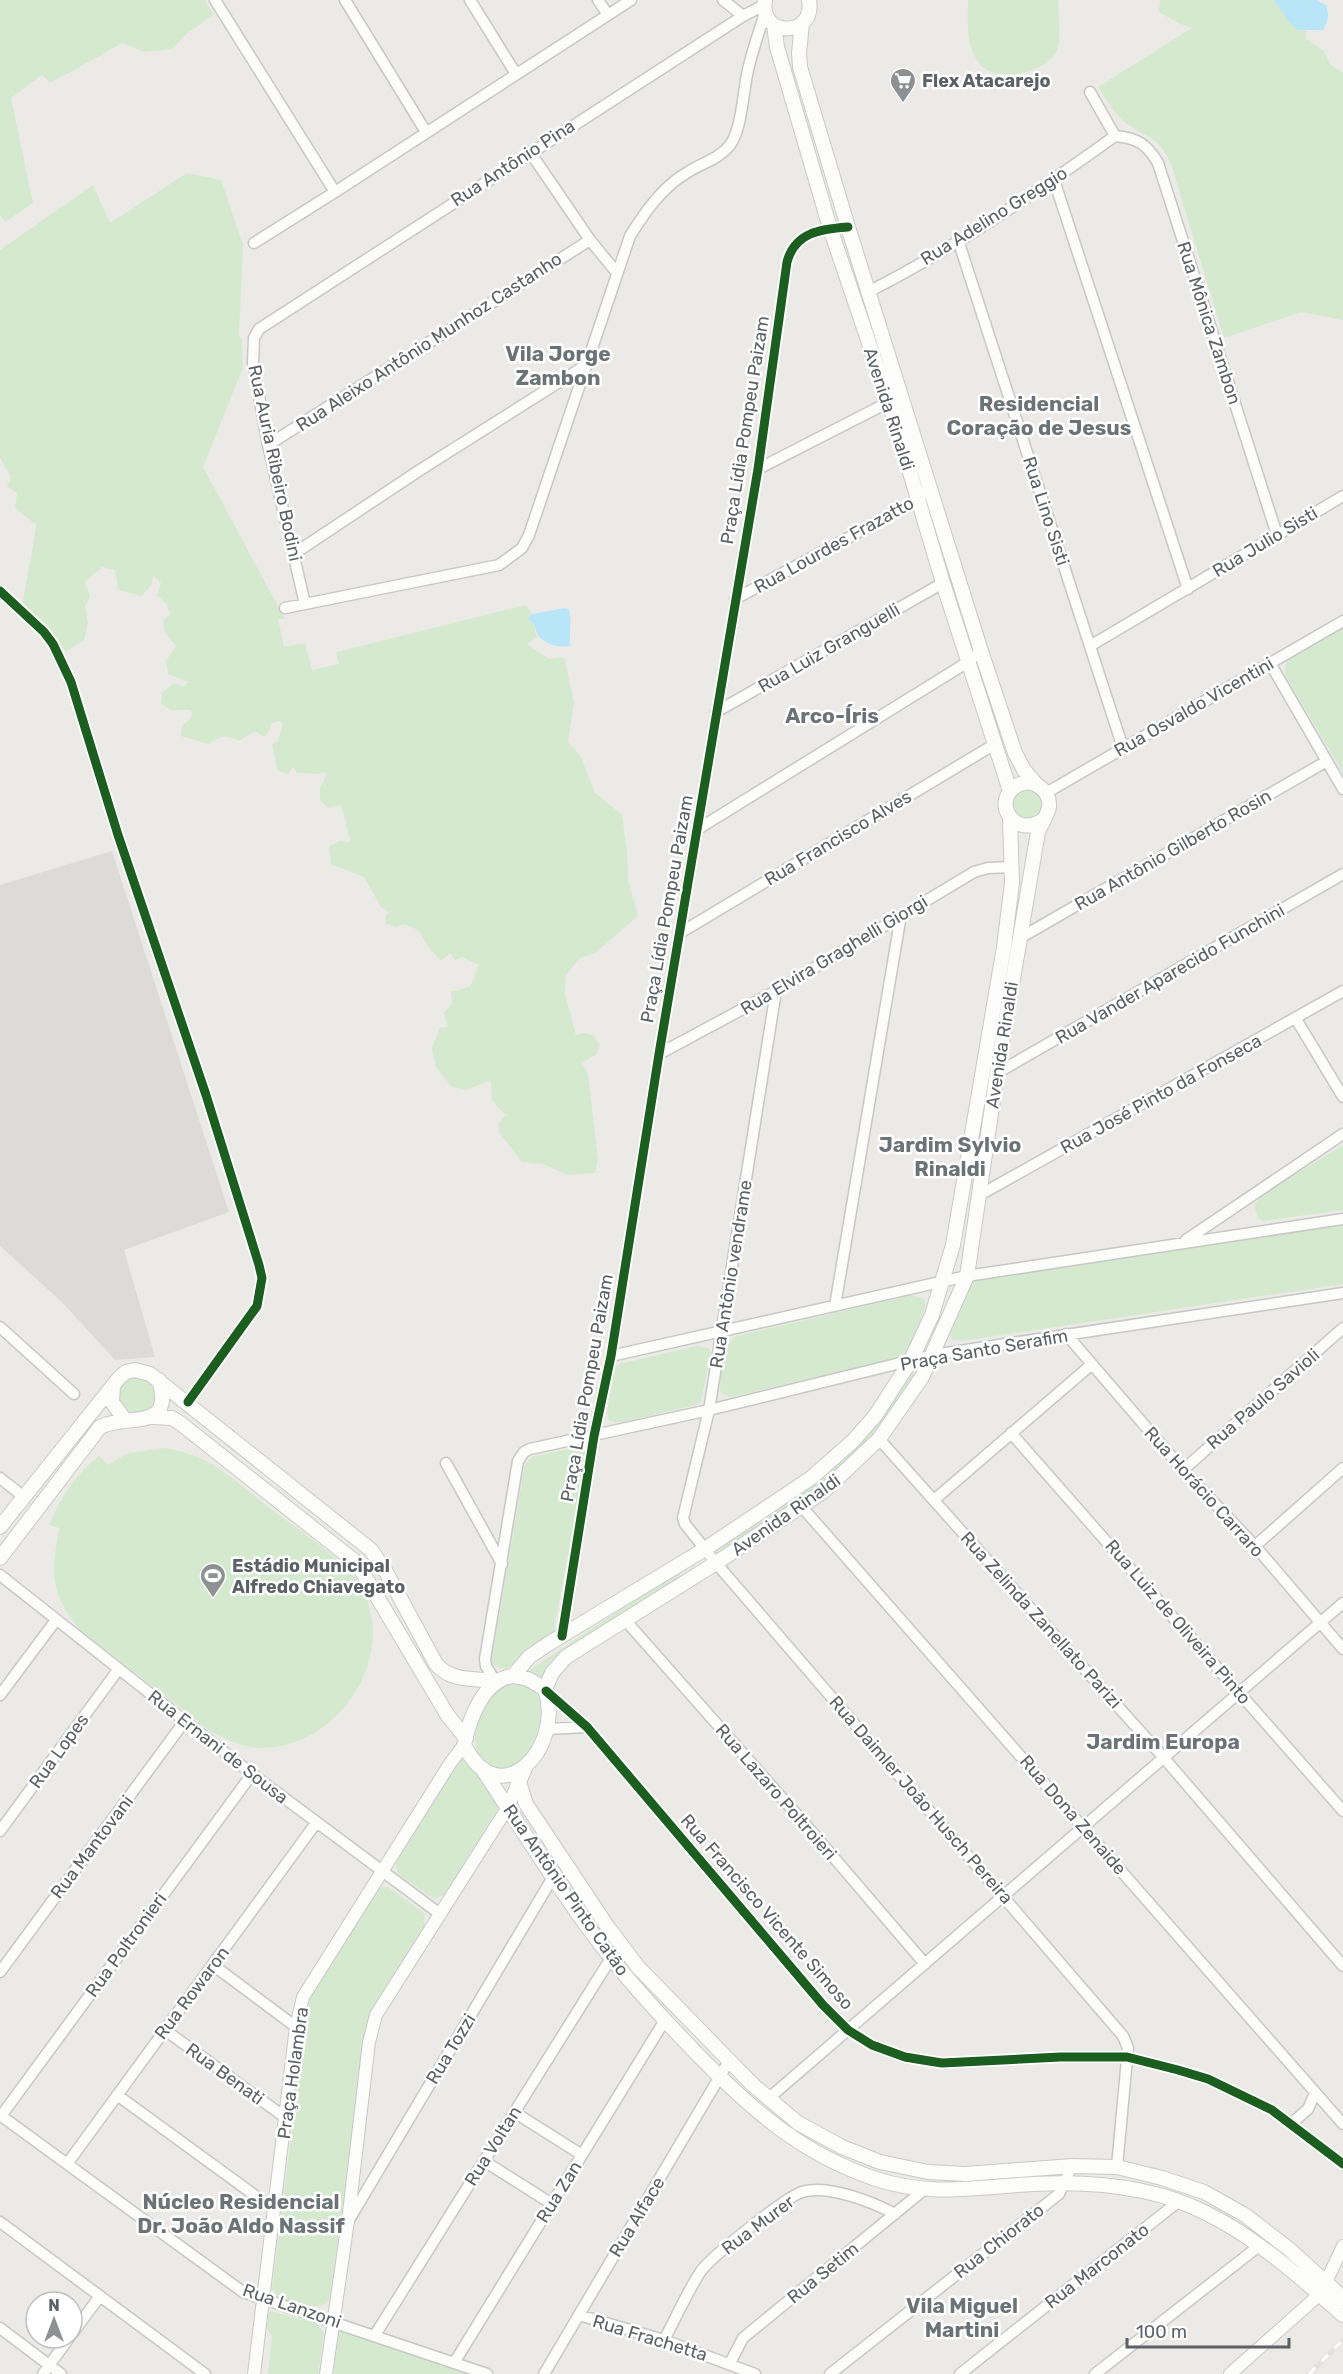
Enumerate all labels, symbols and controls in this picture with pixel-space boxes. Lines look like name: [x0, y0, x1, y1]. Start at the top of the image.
supermarket icon: Flex Atacarejo: [888, 66, 918, 104]
place label: Flex Atacarejo: [922, 70, 1050, 92]
street label: Rua Antônio Pina: [447, 115, 579, 211]
street label: Rua Adelino Greggio: [917, 162, 1071, 270]
street label: Rua Mônica Zambon: [1172, 239, 1246, 407]
street label: Rua Aleixo Antônio Munhoz Castanho: [292, 248, 566, 436]
street label: Praça Lídia Pompeu Paizam: [716, 314, 774, 546]
district label: Vila Jorge Zambon: [505, 341, 611, 390]
street label: Avenida Rinaldi: [859, 345, 919, 473]
street label: Rua Auria Ribeiro Bodini: [243, 363, 307, 563]
district label: Residencial Coração de Jesus: [947, 391, 1131, 440]
street label: Rua Lino Sisti: [1018, 454, 1074, 568]
street label: Rua Lourdes Frazatto: [750, 492, 918, 598]
street label: Rua Julio Sisti: [1208, 502, 1322, 582]
street label: Rua Luiz Granguelli: [754, 598, 904, 698]
street label: Rua Osvaldo Vicentini: [1110, 652, 1278, 762]
district label: Arco-Íris: [785, 703, 879, 728]
street label: Rua Francisco Alves: [760, 785, 916, 891]
street label: Rua Antônio Gilberto Rosin: [1071, 785, 1275, 915]
street label: Praça Lídia Pompeu Paizam: [636, 793, 698, 1025]
street label: Rua Elvira Graghelli Giorgi: [736, 890, 932, 1020]
street label: Rua Vander Aparecido Funchini: [1051, 899, 1289, 1049]
street label: Avenida Rinaldi: [981, 980, 1023, 1110]
street label: Rua José Pinto da Fonseca: [1057, 1029, 1265, 1159]
district label: Jardim Sylvio Rinaldi: [879, 1132, 1021, 1181]
street label: Rua Antônio vendrame: [705, 1178, 757, 1370]
street label: Praça Lídia Pompeu Paizam: [556, 1272, 618, 1504]
street label: Praça Santo Serafim: [898, 1324, 1070, 1376]
street label: Rua Paulo Savioli: [1202, 1344, 1324, 1454]
street label: Rua Horácio Carraro: [1140, 1422, 1268, 1562]
street label: Avenida Rinaldi: [727, 1469, 845, 1561]
street label: Rua Zelinda Zanellato Parizi: [956, 1527, 1126, 1713]
street label: Rua Luiz de Oliveira Pinto: [1101, 1535, 1255, 1709]
place label: Estádio Municipal Alfredo Chiavegato: [232, 1555, 405, 1598]
sports icon: Estádio Municipal Alfredo Chiavegato: [198, 1561, 228, 1599]
street label: Rua Ernani de Sousa: [143, 1685, 293, 1809]
street label: Rua Daimler João Husch Pereira: [825, 1691, 1017, 1909]
street label: Rua Lopes: [24, 1709, 94, 1793]
street label: Rua Lazaro Poltroieri: [711, 1719, 841, 1865]
district label: Jardim Europa: [1086, 1729, 1240, 1754]
street label: Rua Dona Zenaide: [1015, 1751, 1131, 1879]
street label: Rua Mantovani: [46, 1791, 138, 1903]
street label: Rua Antônio Pinto Catão: [498, 1800, 634, 1980]
street label: Rua Francisco Vicente Simoso: [676, 1810, 858, 2014]
street label: Rua Poltronieri: [81, 1889, 171, 2001]
street label: Rua Rowaron: [150, 1942, 234, 2044]
street label: Praça Holambra: [273, 2005, 313, 2141]
street label: Rua Tozzi: [421, 2010, 481, 2088]
street label: Rua Benati: [182, 2038, 268, 2110]
street label: Rua Voltan: [460, 2102, 526, 2190]
street label: Rua Zan: [531, 2157, 587, 2227]
street label: Rua Alface: [604, 2173, 670, 2261]
district label: Núcleo Residencial Dr. João Aldo Nassif: [137, 2189, 345, 2238]
street label: Rua Murer: [717, 2190, 799, 2260]
street label: Rua Chiorato: [949, 2199, 1049, 2283]
street label: Rua Marconato: [1040, 2218, 1154, 2314]
street label: Rua Setim: [783, 2238, 863, 2308]
street label: Rua Lanzoni: [240, 2279, 344, 2333]
north arrow: [24, 2290, 84, 2350]
district label: Vila Miguel Martini: [906, 2293, 1018, 2342]
text: N: [48, 2296, 60, 2315]
street label: Rua Frachetta: [590, 2310, 710, 2366]
scale bar: [1127, 2311, 1289, 2349]
text: 100 m: [1136, 2321, 1187, 2343]

